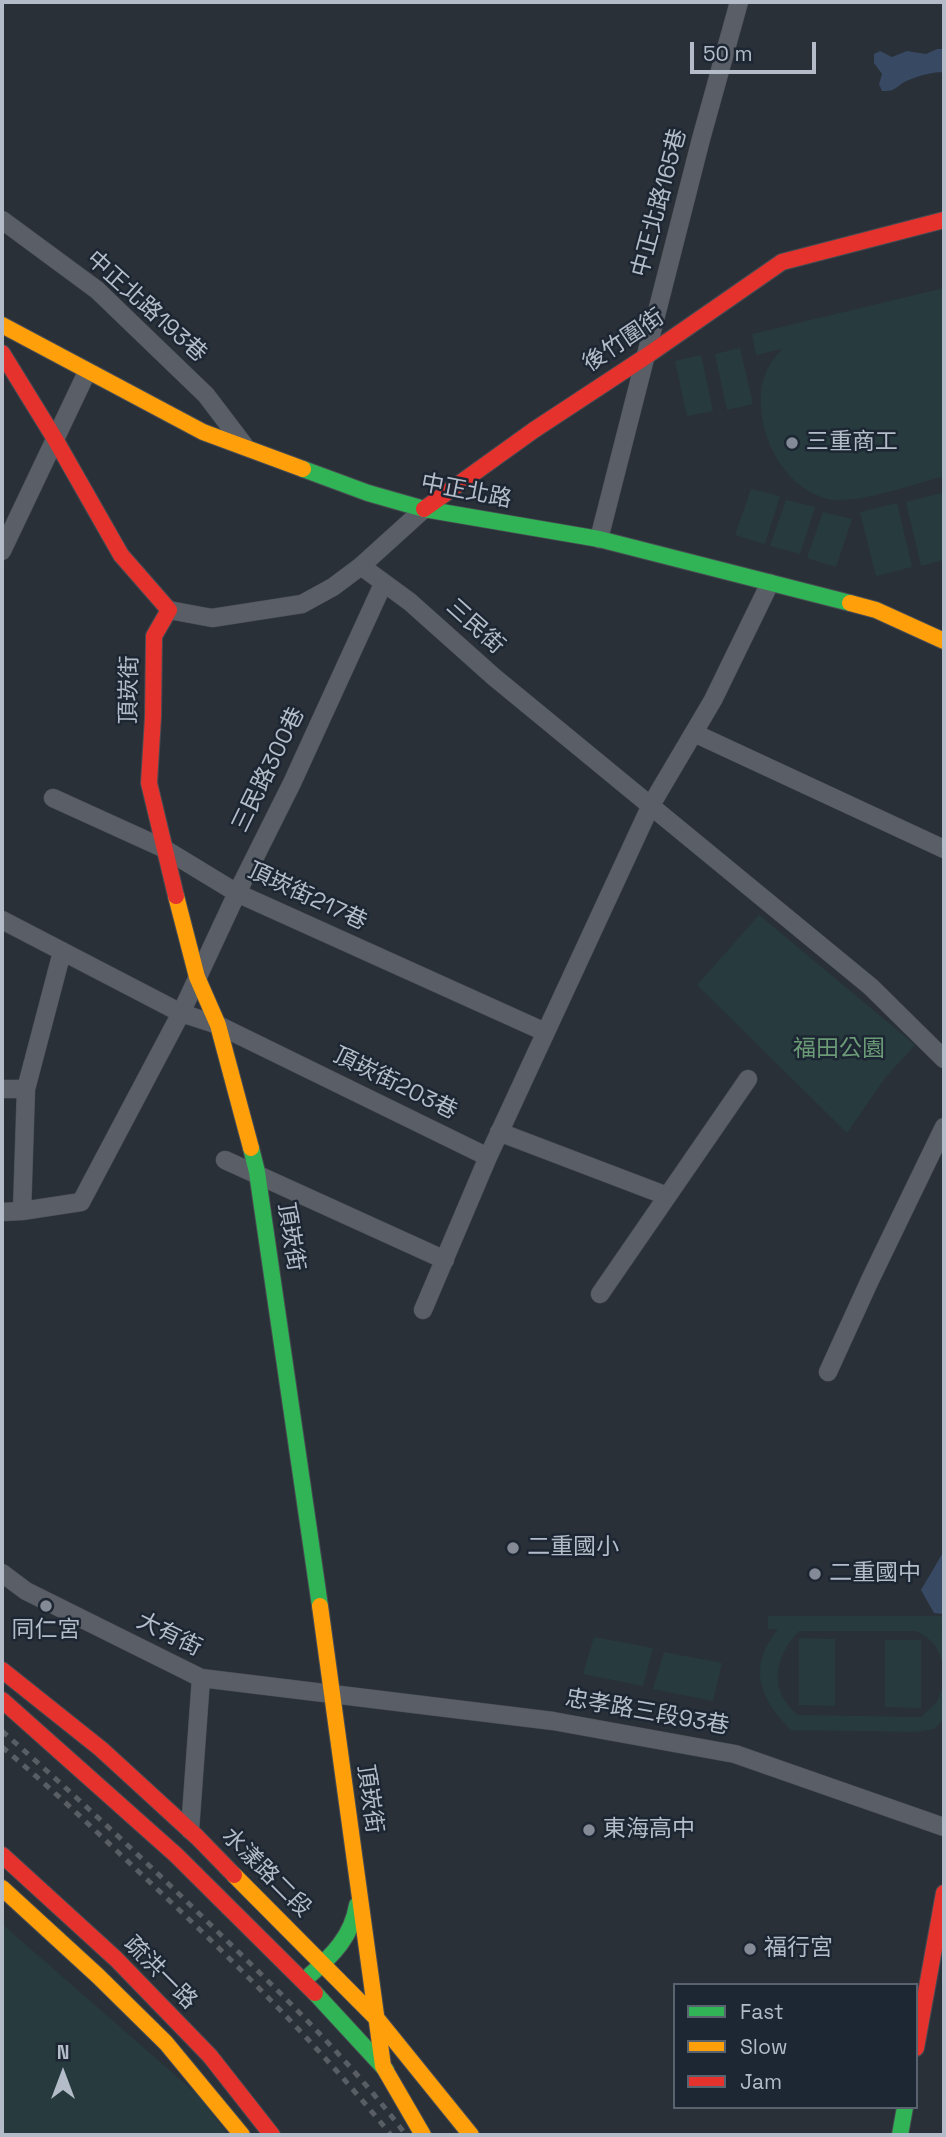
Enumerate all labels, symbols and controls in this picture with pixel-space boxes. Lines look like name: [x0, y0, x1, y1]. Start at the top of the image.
scale bar: [694, 28, 820, 72]
text: 50 m: [703, 40, 753, 67]
street label: 中正北路165巷: [627, 126, 693, 280]
street label: 中正北路193巷: [80, 246, 212, 368]
street label: 後竹圍街: [578, 304, 670, 378]
place label: 三重商工: [806, 429, 898, 457]
marker: 三重商工: [784, 435, 800, 451]
street label: 中正北路: [418, 470, 514, 514]
street label: 三民街: [440, 594, 510, 660]
street label: 頂崁街: [116, 655, 144, 725]
street label: 三民路300巷: [227, 703, 311, 837]
street label: 頂崁街217巷: [243, 857, 371, 937]
park label: 福田公園: [793, 1036, 885, 1064]
street label: 頂崁街203巷: [329, 1042, 461, 1126]
street label: 頂崁街: [271, 1201, 309, 1273]
place label: 二重國小: [527, 1534, 619, 1562]
marker: 二重國小: [505, 1540, 521, 1556]
place label: 二重國中: [829, 1560, 921, 1588]
marker: 二重國中: [807, 1566, 823, 1582]
marker: 同仁宮: [38, 1598, 54, 1614]
street label: 大有街: [132, 1607, 206, 1663]
place label: 同仁宮: [12, 1617, 80, 1645]
street label: 忠孝路三段93巷: [563, 1685, 731, 1741]
street label: 頂崁街: [351, 1763, 387, 1835]
place label: 東海高中: [603, 1816, 695, 1844]
marker: 東海高中: [581, 1822, 597, 1838]
street label: 水漾路二段: [216, 1823, 316, 1923]
street label: 疏洪一路: [118, 1931, 202, 2015]
place label: 福行宮: [764, 1935, 833, 1963]
marker: 福行宮: [742, 1941, 758, 1957]
legend: [673, 1983, 918, 2109]
text: Fast: [740, 1998, 784, 2025]
text: Slow: [740, 2033, 788, 2060]
north arrow: [28, 2039, 98, 2109]
text: N: [57, 2040, 69, 2065]
text: Jam: [740, 2068, 782, 2095]

